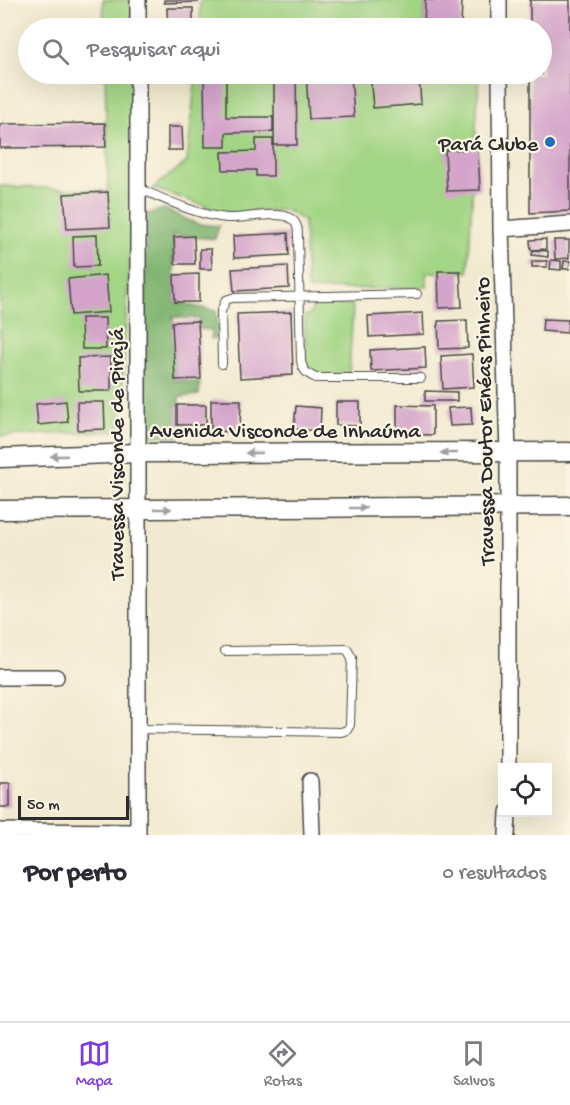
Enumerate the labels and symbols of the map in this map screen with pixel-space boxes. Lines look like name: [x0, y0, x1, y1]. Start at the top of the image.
place label: Pará Clube: [437, 133, 539, 159]
marker: Pará Clube: [543, 135, 557, 149]
street label: Travessa Doutor Enéas Pinheiro: [471, 277, 503, 567]
street label: Travessa Visconde de Pirajá: [106, 327, 132, 582]
street label: Avenida Visconde de Inhaúma: [150, 420, 421, 446]
one-way arrow: [244, 448, 263, 458]
one-way arrow: [439, 448, 458, 458]
one-way arrow: [49, 451, 68, 460]
one-way arrow: [349, 503, 368, 512]
one-way arrow: [154, 504, 173, 514]
scale bar: [18, 793, 129, 820]

